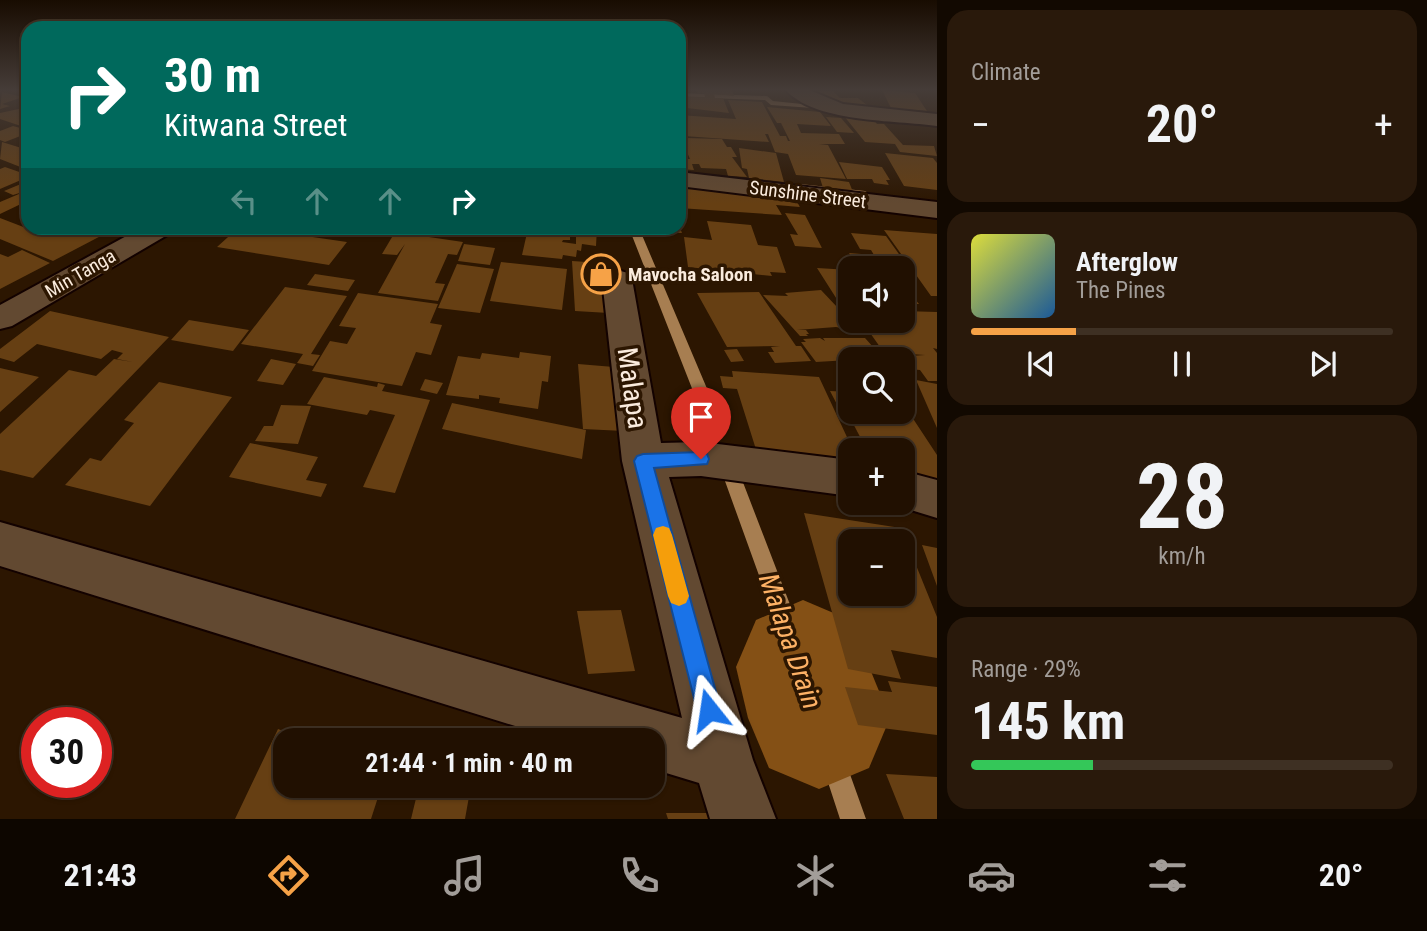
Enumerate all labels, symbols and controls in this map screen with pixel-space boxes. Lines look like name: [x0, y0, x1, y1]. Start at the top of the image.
text: 30 m: [164, 47, 261, 104]
icon: right: [49, 49, 140, 140]
text: Climate: [971, 59, 1041, 86]
text: 20°: [1146, 94, 1218, 155]
text: −: [971, 103, 990, 147]
text: +: [1374, 103, 1393, 147]
text: Kitwana Street: [164, 106, 348, 144]
street label: Sunshine Street: [748, 176, 868, 213]
icon: left: [225, 182, 263, 220]
icon: ahead: [298, 182, 336, 220]
icon: ahead: [371, 182, 409, 220]
icon: right: [444, 182, 482, 220]
street label: Min Tanga: [41, 244, 120, 303]
text: Afterglow: [1076, 247, 1178, 277]
shop icon: Mavocha Saloon: [580, 253, 622, 295]
map controls: [838, 256, 915, 606]
button: sound: [838, 256, 915, 333]
place label: Mavocha Saloon: [628, 263, 753, 286]
text: The Pines: [1076, 277, 1166, 304]
street label: Malapa: [610, 345, 655, 431]
icon: previous: [1022, 345, 1060, 383]
icon: pause: [1163, 345, 1201, 383]
icon: next: [1304, 345, 1342, 383]
button: search: [838, 347, 915, 424]
pin: [671, 387, 731, 459]
icon: arrive: [682, 398, 720, 436]
button: +: [838, 438, 915, 515]
text: 28: [1136, 444, 1228, 550]
button: −: [838, 529, 915, 606]
text: km/h: [1158, 543, 1206, 570]
water label: Malapa Drain: [752, 569, 829, 713]
text: Range · 29%: [971, 656, 1081, 683]
position arrow: [672, 673, 746, 747]
text: 145 km: [971, 691, 1125, 752]
speed limit sign: 30: [21, 707, 112, 798]
text: 21:44 · 1 min · 40 m: [365, 748, 573, 778]
icon: directions: [264, 851, 313, 900]
icon: music: [440, 851, 489, 900]
icon: phone: [615, 851, 664, 900]
icon: climate: [791, 851, 840, 900]
icon: car: [967, 851, 1016, 900]
icon: filters: [1143, 851, 1192, 900]
text: 21:43: [63, 856, 137, 894]
text: 20°: [1319, 856, 1364, 894]

